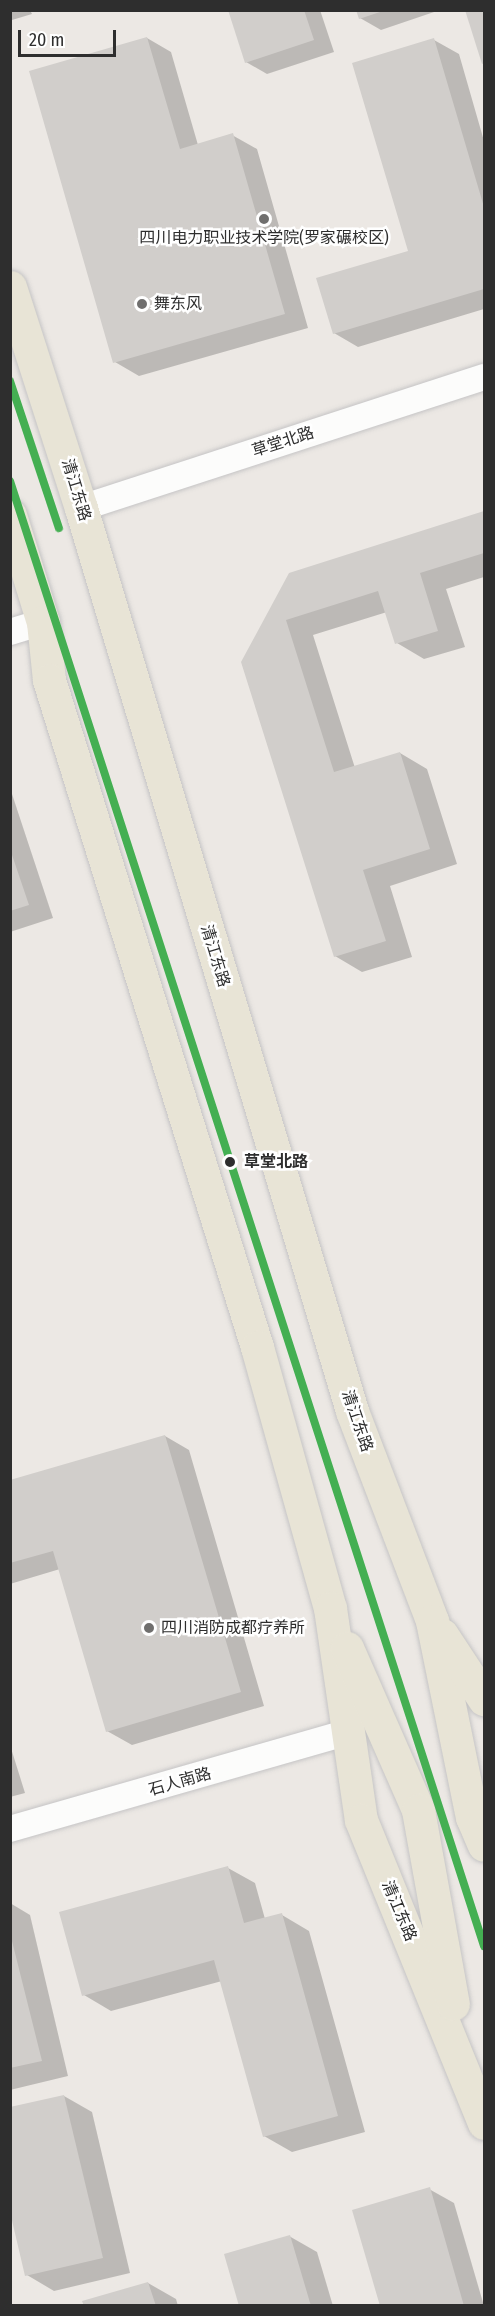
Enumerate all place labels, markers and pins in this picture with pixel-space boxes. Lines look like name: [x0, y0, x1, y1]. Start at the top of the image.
marker: 四川电力职业技术学院(罗家碾校区): [257, 212, 271, 226]
place label: 四川电力职业技术学院(罗家碾校区): [139, 228, 389, 248]
place label: 舞东风: [154, 294, 202, 314]
marker: 舞东风: [135, 297, 149, 311]
place label: 草堂北路: [244, 1152, 308, 1172]
marker: 草堂北路: [221, 1153, 239, 1171]
place label: 四川消防成都疗养所: [161, 1618, 305, 1638]
marker: 四川消防成都疗养所: [142, 1621, 156, 1635]

